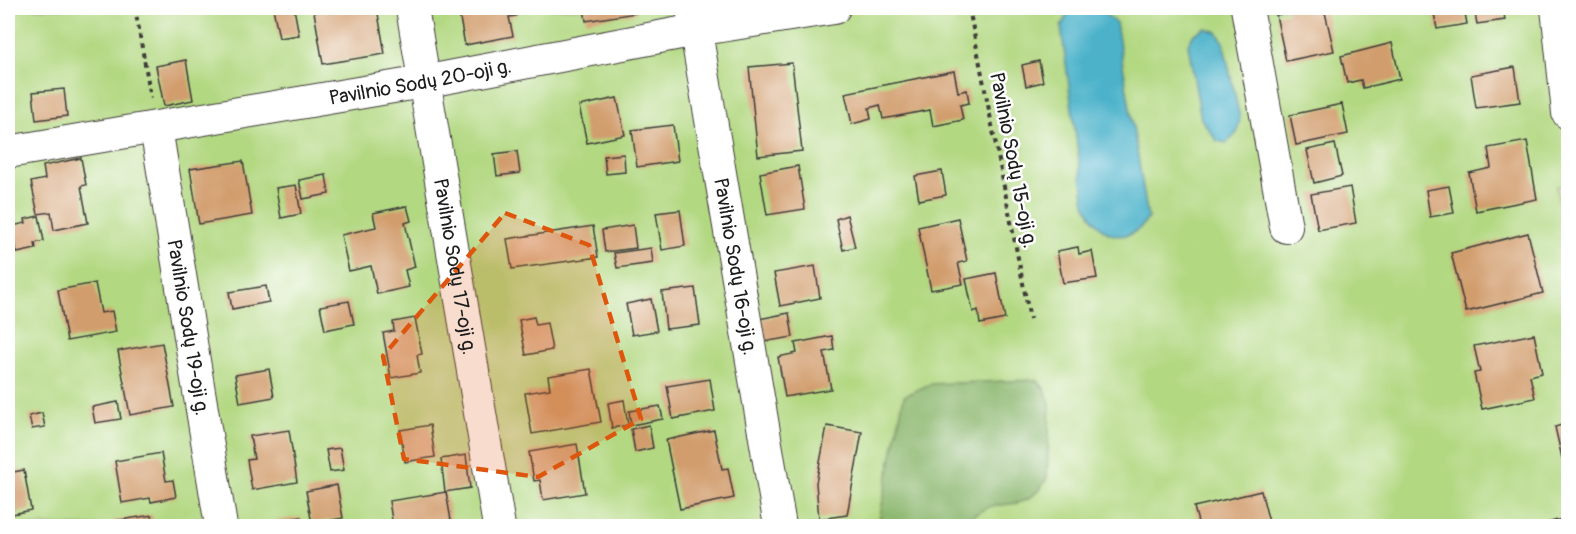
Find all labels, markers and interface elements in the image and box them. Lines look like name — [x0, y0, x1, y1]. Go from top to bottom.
street label: Pavilnio Sodų 20-oji g. — [327, 53, 513, 111]
street label: Pavilnio Sodų 15-oji g. — [984, 70, 1043, 250]
street label: Pavilnio Sodų 17-oji g. — [428, 176, 482, 357]
street label: Pavilnio Sodų 16-oji g. — [708, 176, 763, 357]
street label: Pavilnio Sodų 19-oji g. — [161, 237, 215, 417]

